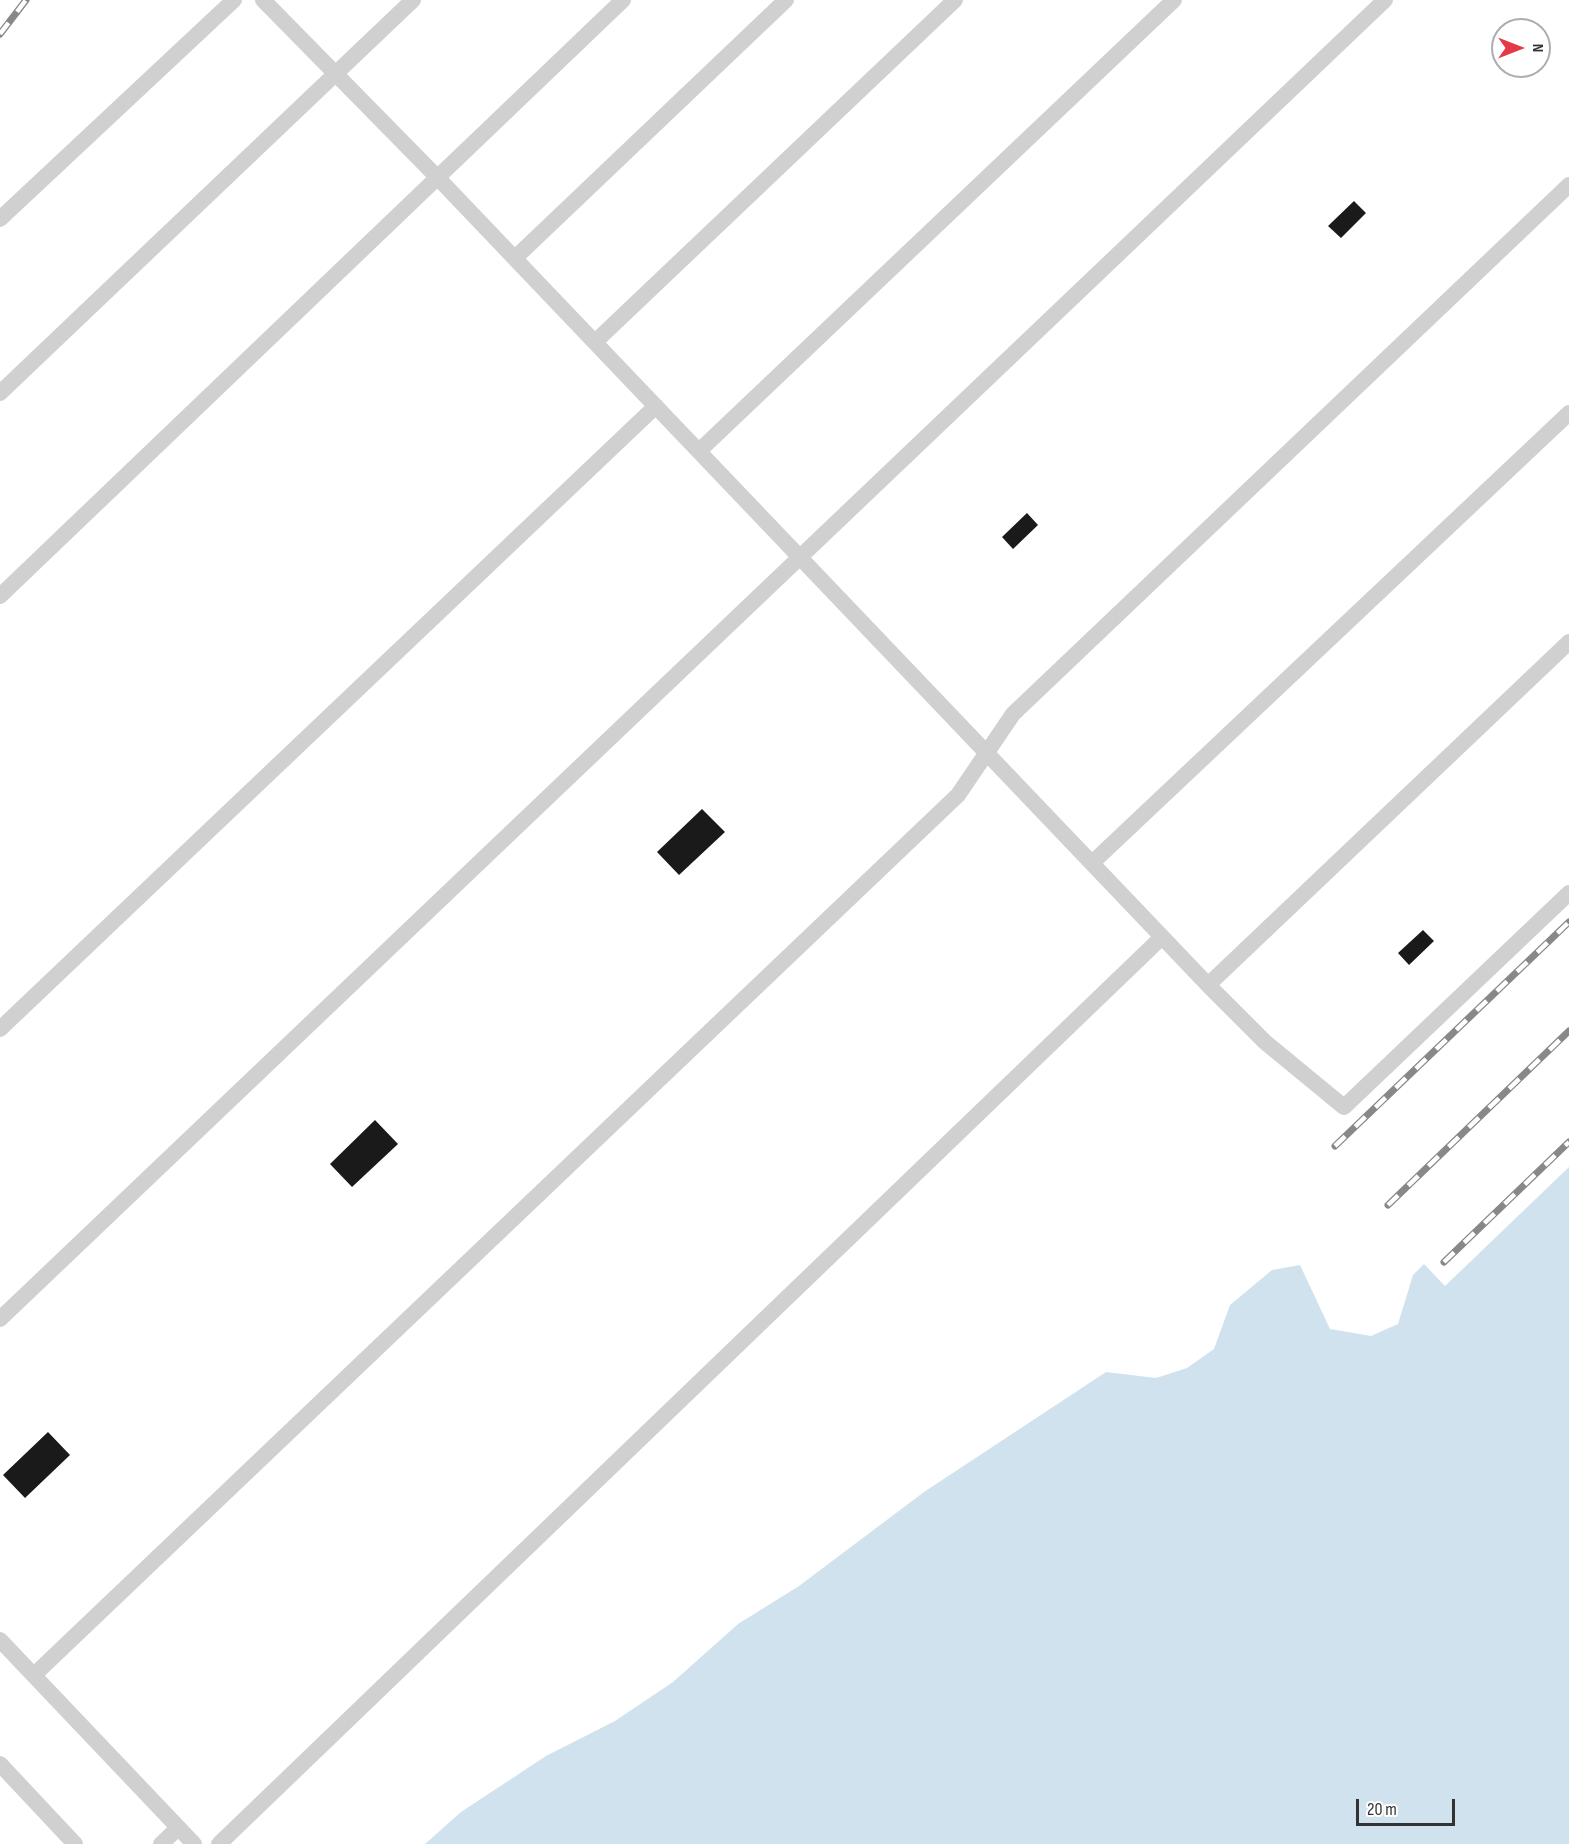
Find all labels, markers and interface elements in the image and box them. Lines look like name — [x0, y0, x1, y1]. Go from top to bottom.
north arrow — [1491, 18, 1551, 78]
text: N — [1528, 44, 1547, 52]
scale bar — [1359, 1787, 1458, 1825]
text: 20 m — [1367, 1799, 1397, 1820]

